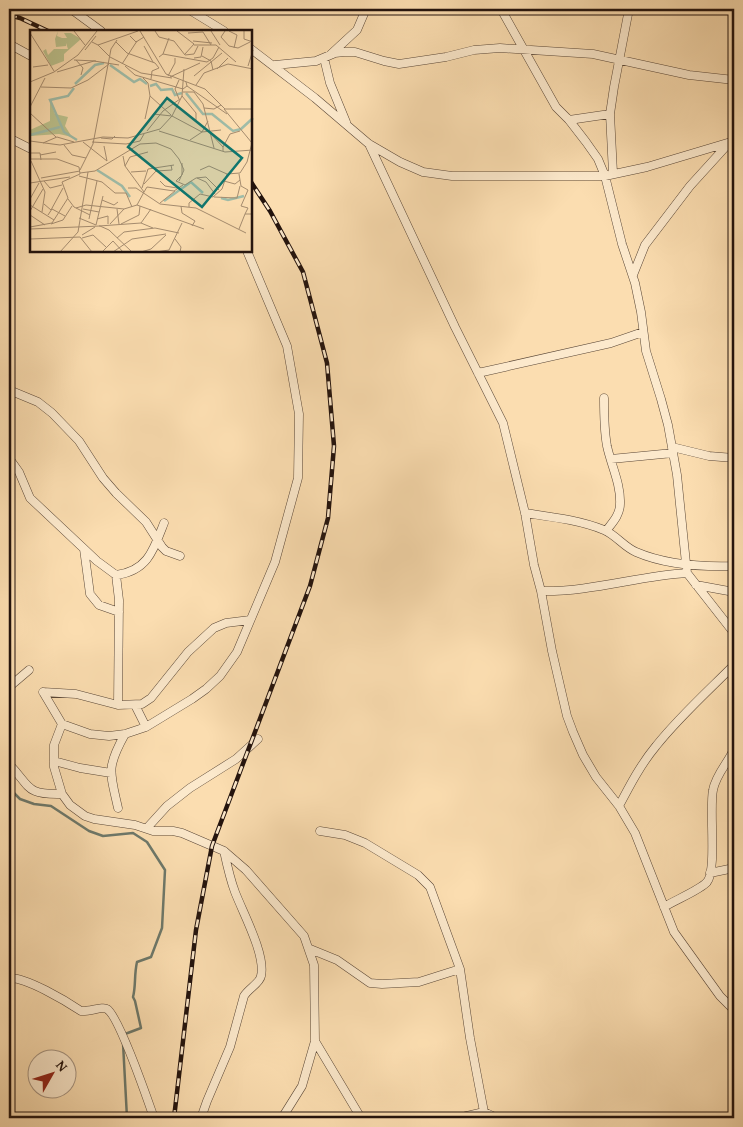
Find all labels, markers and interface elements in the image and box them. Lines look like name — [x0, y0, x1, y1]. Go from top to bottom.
inset map — [30, 30, 252, 252]
north arrow — [28, 1050, 78, 1100]
text: N — [51, 1056, 73, 1076]

